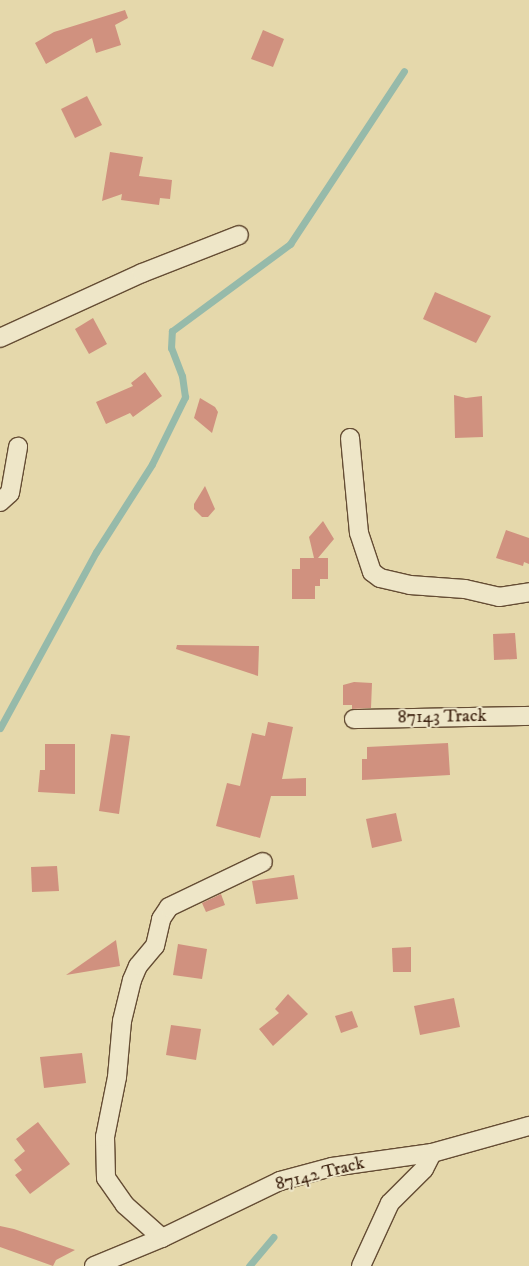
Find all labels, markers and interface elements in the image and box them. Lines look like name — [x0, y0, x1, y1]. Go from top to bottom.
street label: 87143 Track — [397, 705, 487, 729]
street label: 87142 Track — [273, 1153, 367, 1195]

